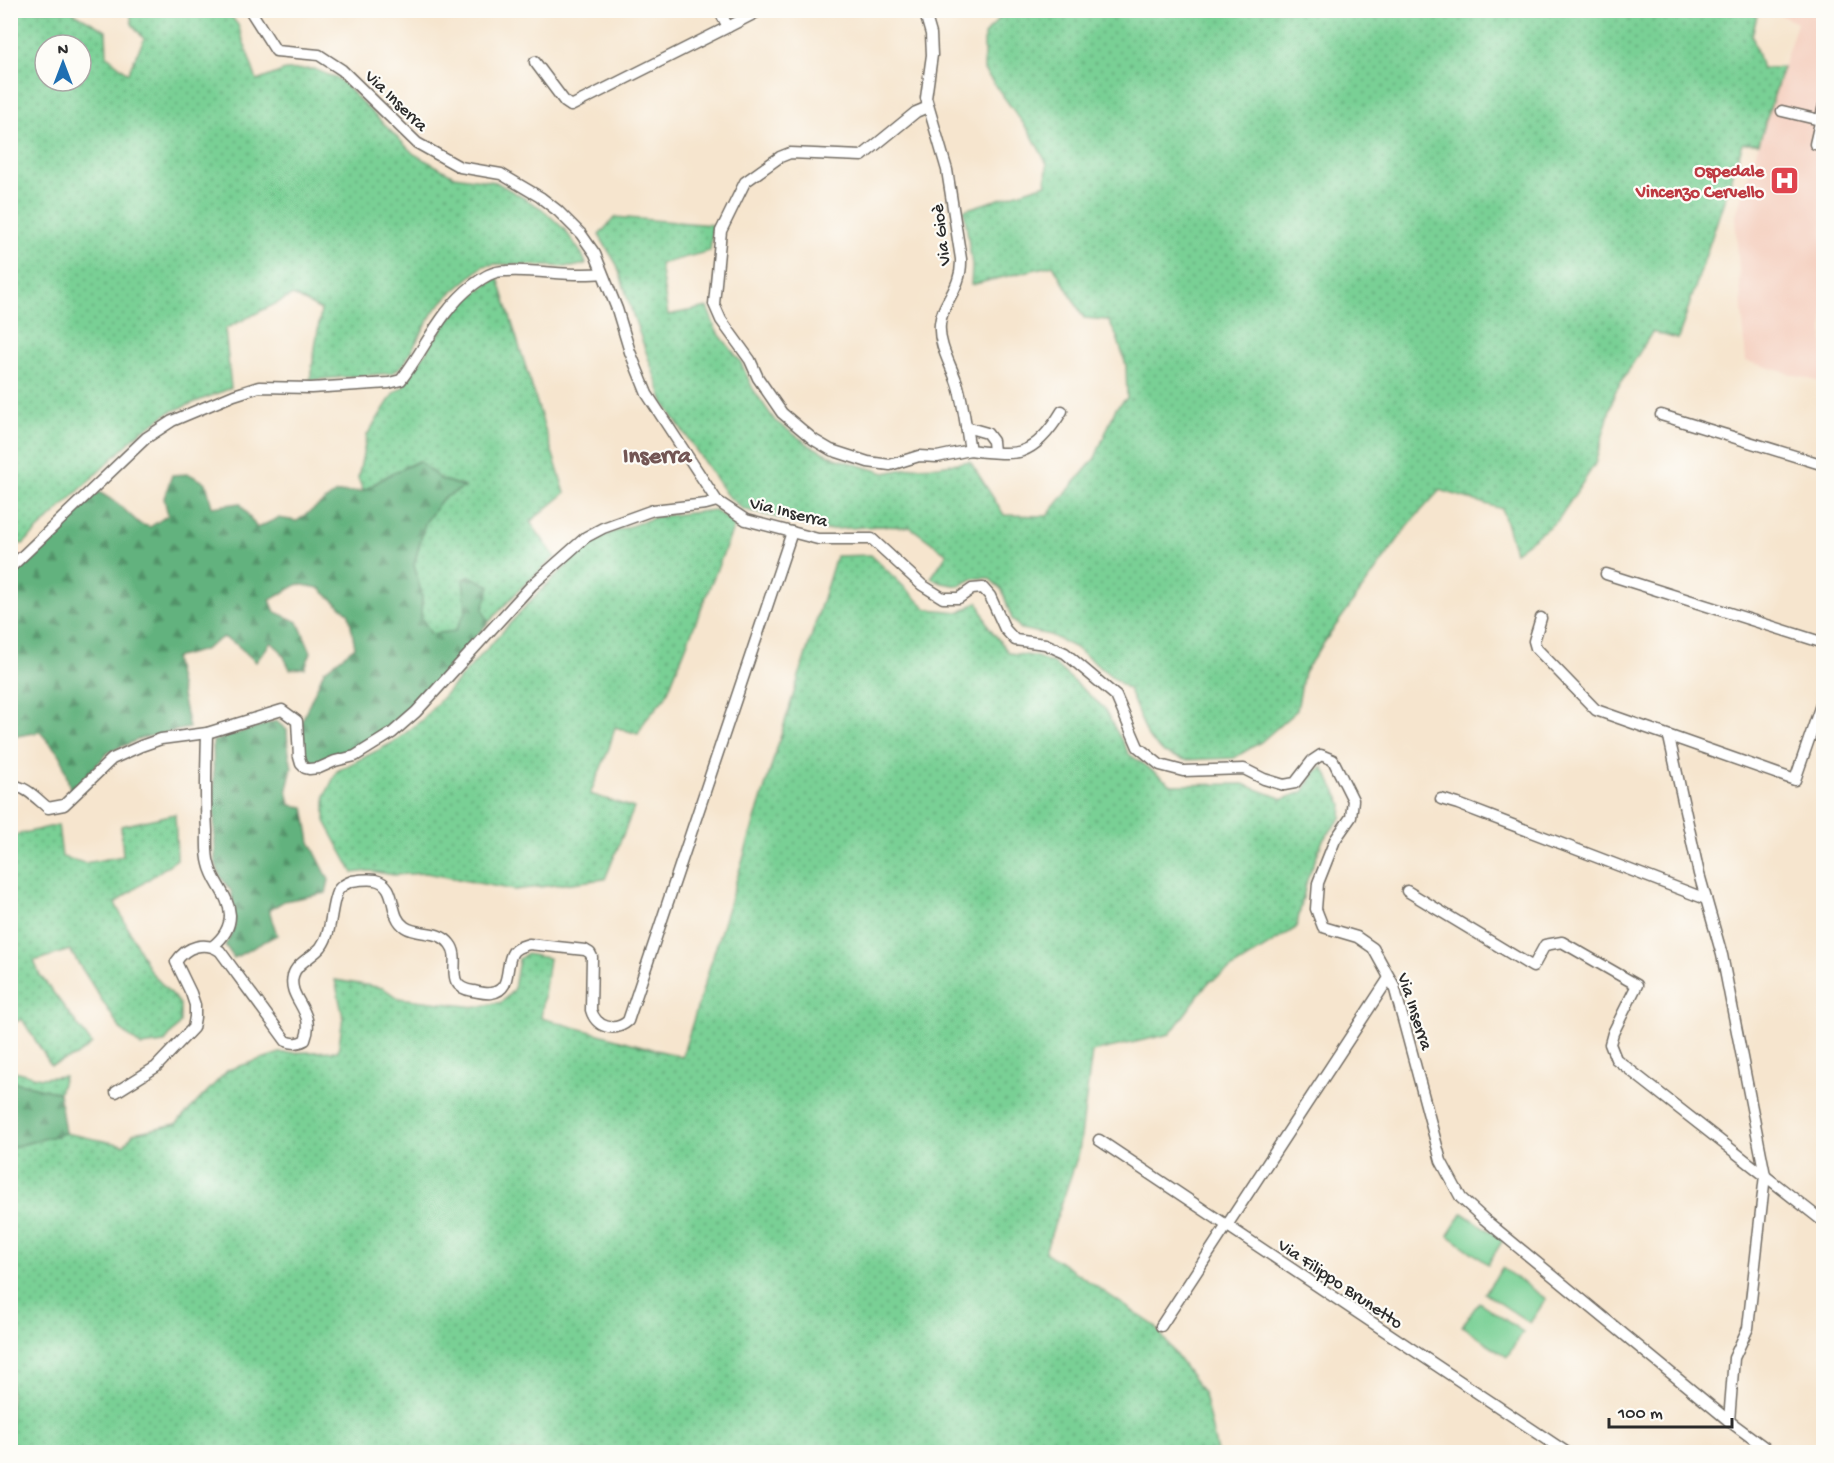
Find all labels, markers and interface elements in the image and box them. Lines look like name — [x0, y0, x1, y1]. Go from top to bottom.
north arrow — [33, 33, 93, 93]
text: N — [58, 42, 69, 61]
street label: Via Inserra — [359, 66, 432, 138]
place label: Ospedale Vincenzo Cervello — [1635, 162, 1765, 204]
hospital icon: Ospedale Vincenzo Cervello — [1769, 164, 1801, 196]
street label: Via Gioè — [928, 202, 957, 268]
district label: Inserra — [623, 443, 693, 472]
street label: Via Inserra — [746, 493, 831, 533]
street label: Via Inserra — [1391, 970, 1436, 1054]
street label: Via Filippo Brunetto — [1272, 1235, 1406, 1335]
scale bar — [1609, 1391, 1732, 1429]
text: 100 m — [1617, 1404, 1663, 1425]

